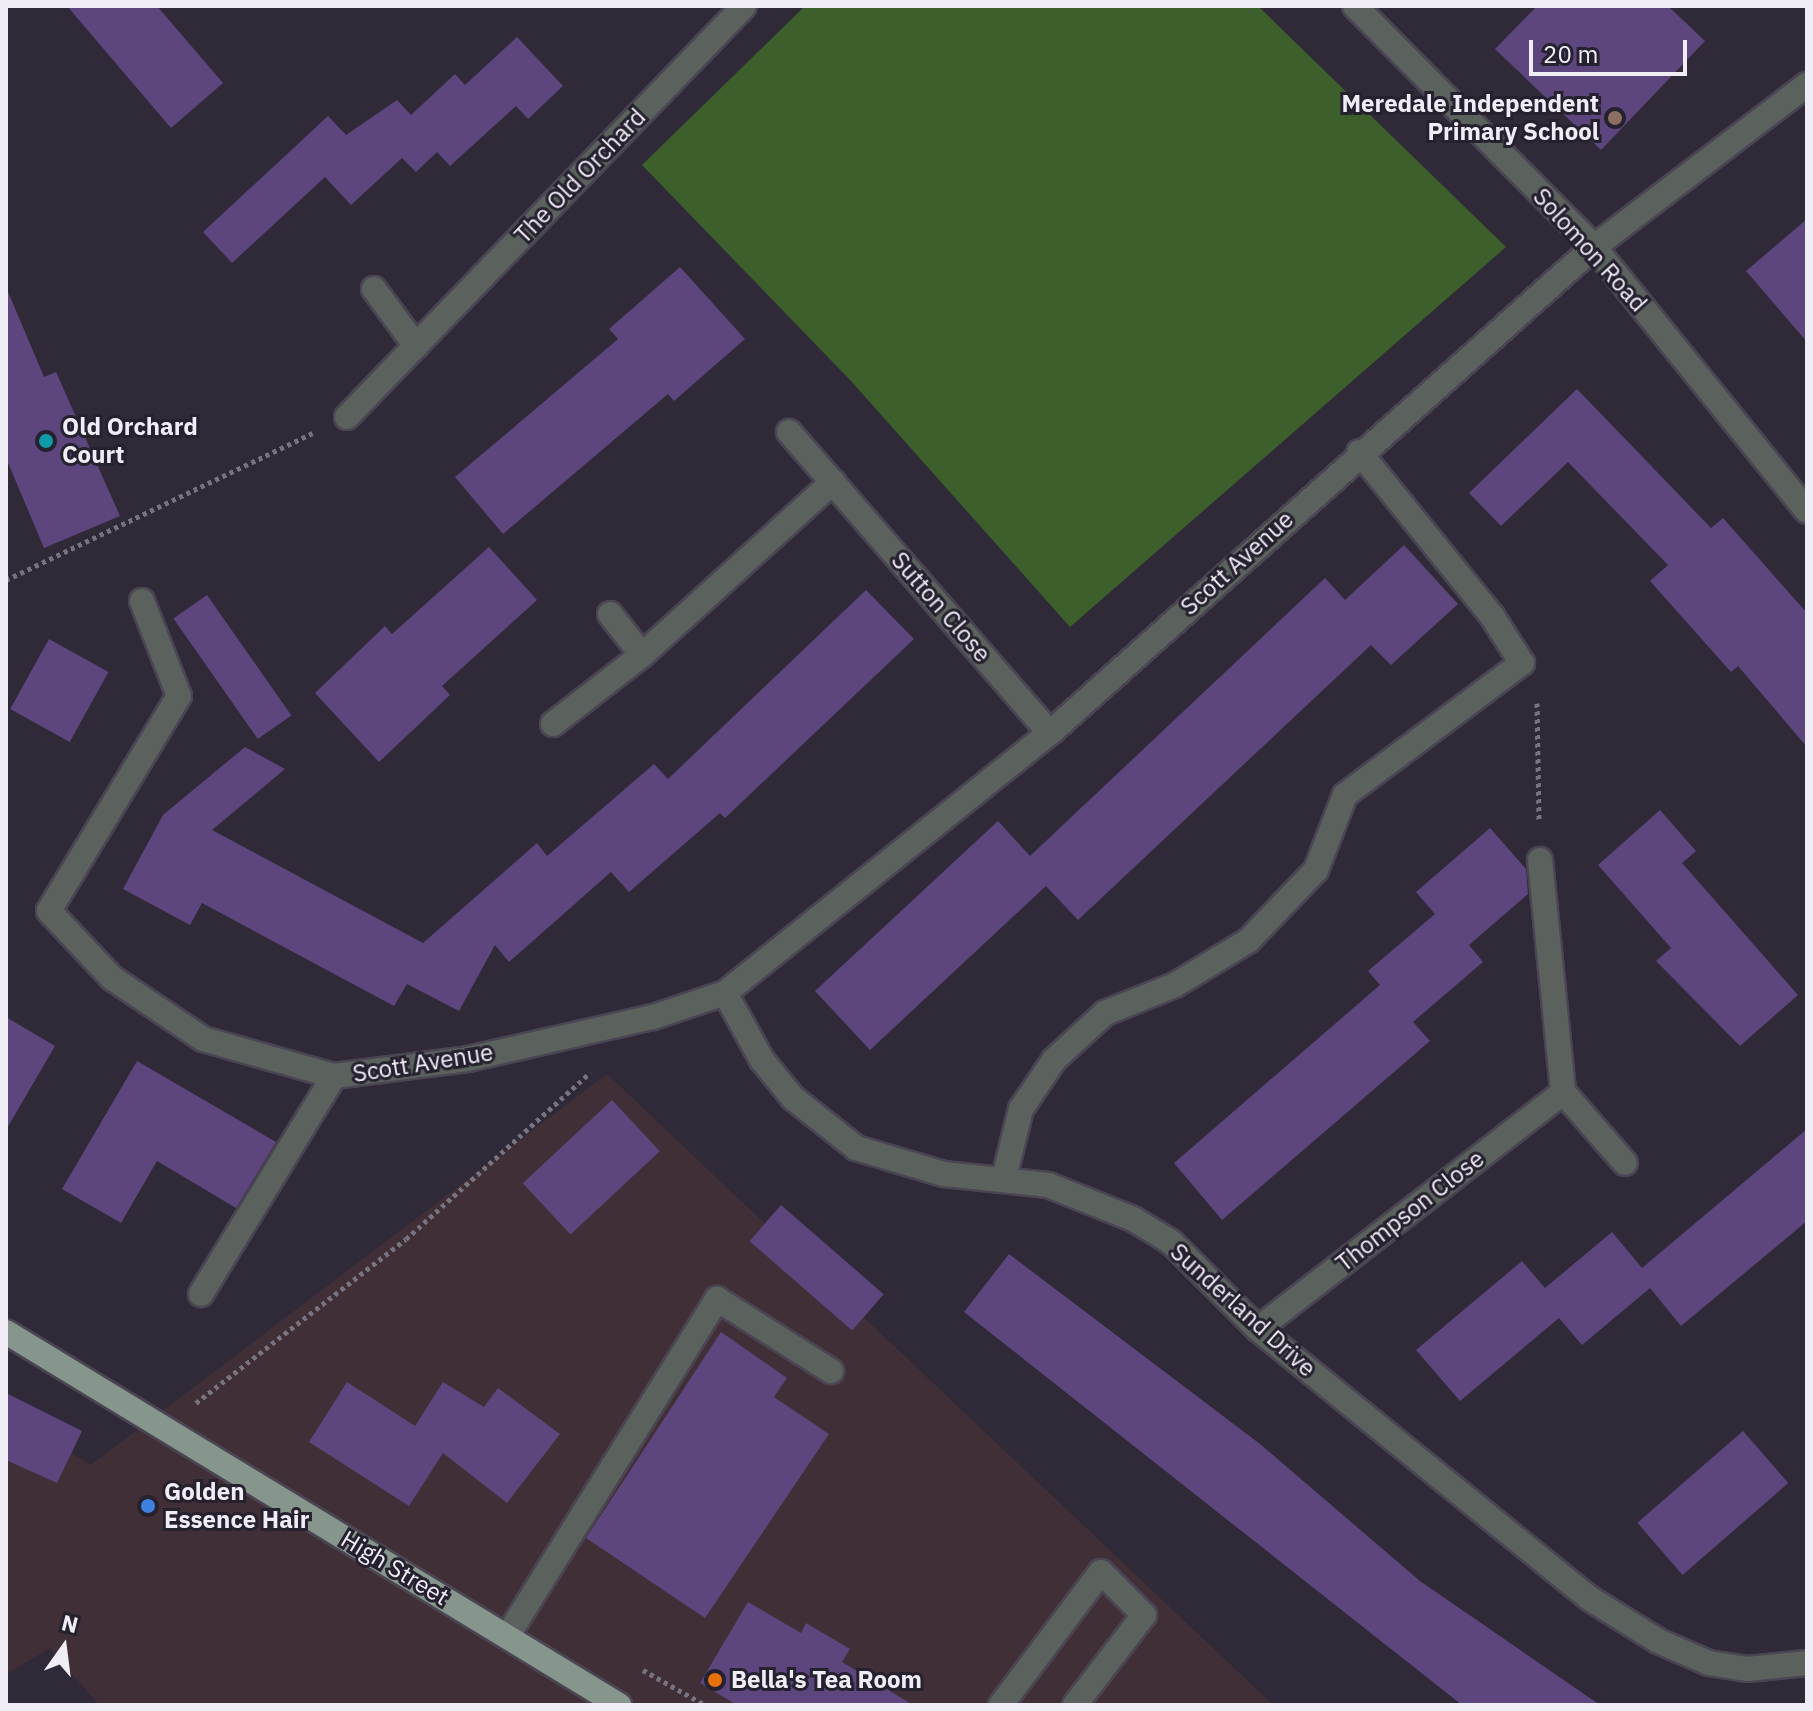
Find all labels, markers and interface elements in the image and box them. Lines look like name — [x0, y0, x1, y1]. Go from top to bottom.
scale bar — [1533, 24, 1691, 74]
text: 20 m — [1543, 38, 1598, 70]
place label: Meredale Independent Primary School — [1341, 90, 1599, 146]
street label: The Old Orchard — [508, 103, 652, 249]
marker: Meredale Independent Primary School — [1606, 109, 1624, 127]
street label: Solomon Road — [1527, 182, 1653, 318]
place label: Old Orchard Court — [62, 413, 198, 469]
marker: Old Orchard Court — [37, 432, 55, 450]
street label: Scott Avenue — [1175, 505, 1299, 621]
street label: Sutton Close — [885, 546, 997, 668]
street label: Scott Avenue — [351, 1038, 495, 1088]
street label: Thompson Close — [1330, 1144, 1490, 1278]
street label: Sunderland Drive — [1164, 1237, 1322, 1383]
place label: Golden Essence Hair — [164, 1478, 309, 1534]
marker: Golden Essence Hair — [139, 1497, 157, 1515]
street label: High Street — [336, 1525, 454, 1611]
north arrow — [24, 1607, 104, 1687]
text: N — [59, 1607, 81, 1639]
place label: Bella's Tea Room — [731, 1666, 922, 1694]
marker: Bella's Tea Room — [706, 1671, 724, 1689]

